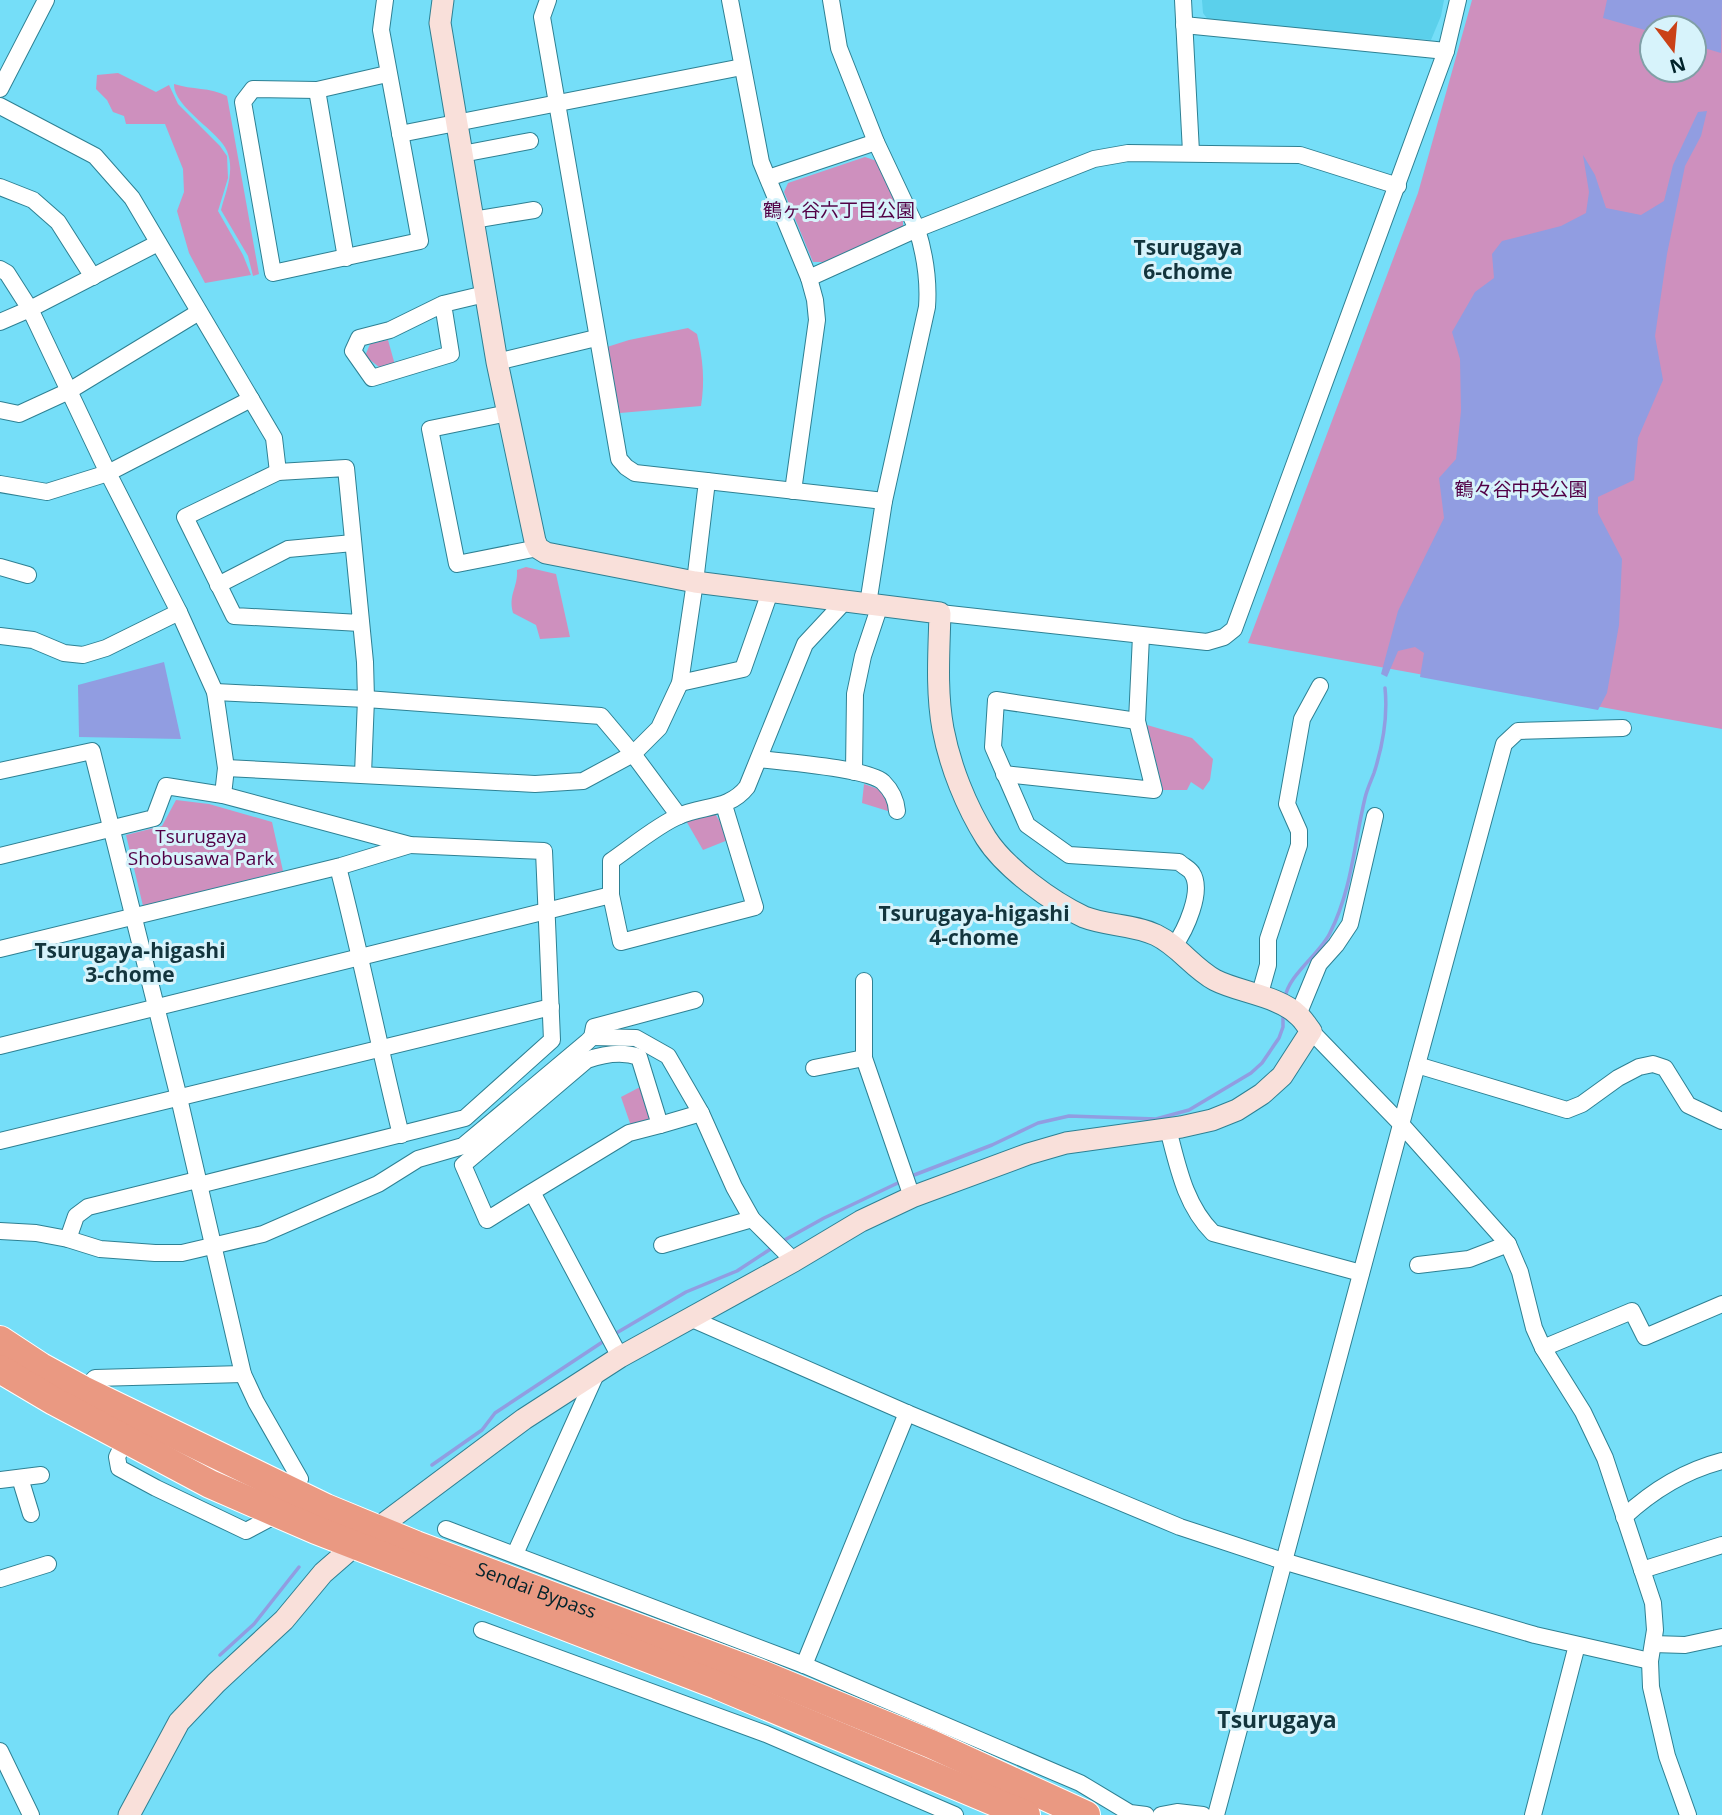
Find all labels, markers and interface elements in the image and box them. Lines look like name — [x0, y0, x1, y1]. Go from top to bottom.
north arrow — [1638, 14, 1708, 84]
text: N — [1667, 51, 1689, 80]
park label: 鶴ヶ谷六丁目公園 — [763, 197, 915, 223]
district label: Tsurugaya 6-chome — [1134, 233, 1242, 285]
park label: 鶴々谷中央公園 — [1454, 476, 1588, 502]
park label: Tsurugaya Shobusawa Park — [128, 823, 274, 871]
district label: Tsurugaya-higashi 4-chome — [878, 899, 1070, 951]
district label: Tsurugaya-higashi 3-chome — [34, 936, 226, 988]
street label: Sendai Bypass — [472, 1556, 600, 1624]
district label: Tsurugaya — [1217, 1703, 1337, 1735]

